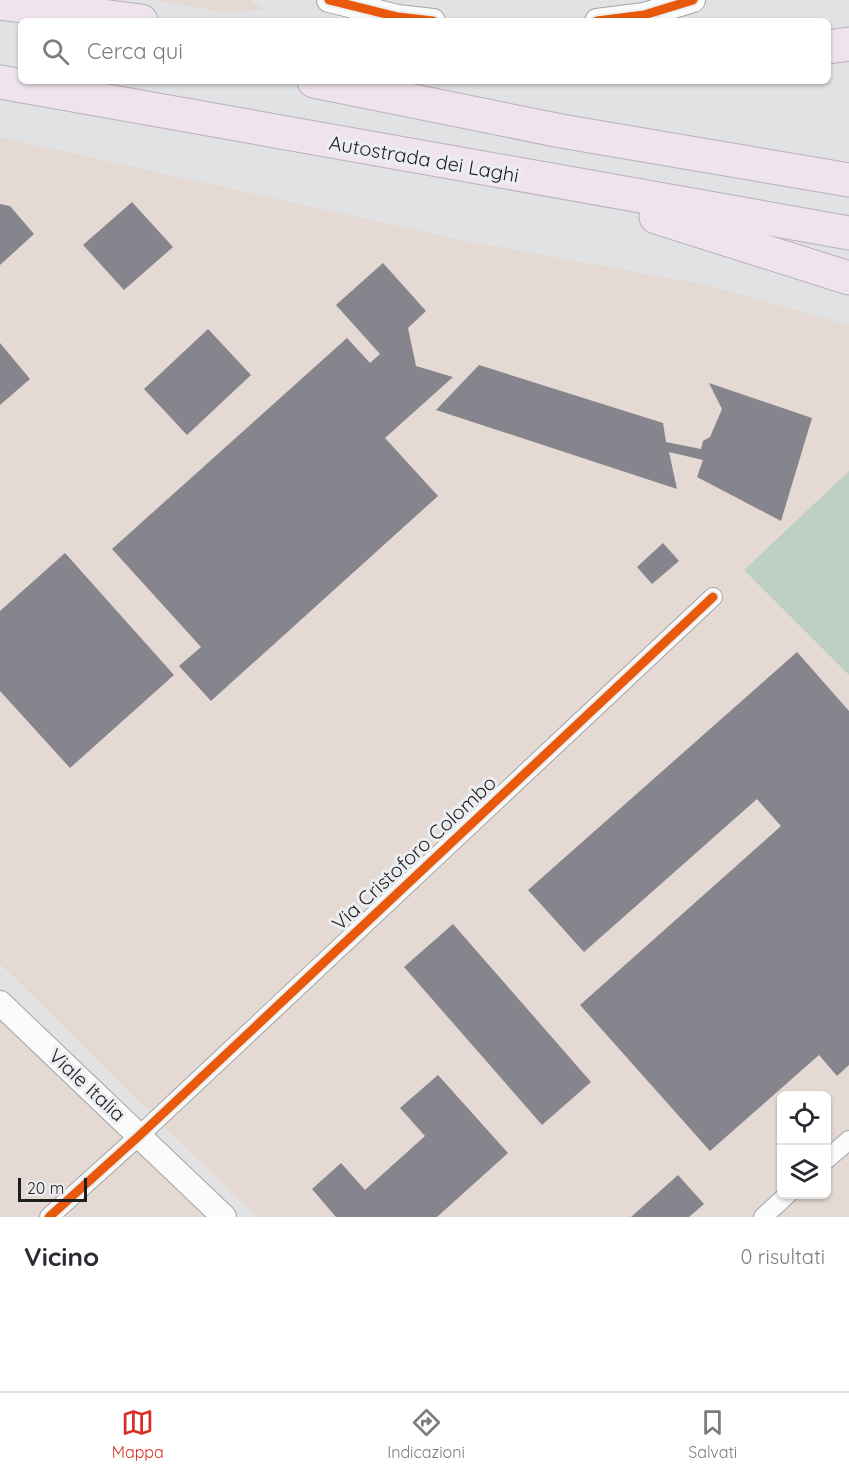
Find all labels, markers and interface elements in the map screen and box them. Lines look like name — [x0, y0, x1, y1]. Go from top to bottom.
search box — [18, 18, 831, 84]
icon: search — [39, 35, 72, 68]
text: Cerca qui — [87, 37, 183, 65]
street label: Autostrada dei Laghi — [327, 129, 521, 188]
street label: Via Cristoforo Colombo — [326, 770, 501, 935]
street label: Viale Italia — [44, 1043, 131, 1126]
map controls — [777, 1091, 831, 1199]
button: locate — [777, 1091, 831, 1145]
button: layers — [777, 1145, 831, 1199]
scale bar — [18, 1175, 87, 1202]
text: 20 m — [27, 1178, 64, 1198]
text: Vicino — [24, 1240, 99, 1273]
text: 0 risultati — [740, 1244, 825, 1269]
tab: Mappa — [112, 1406, 164, 1462]
tab: Indicazioni — [387, 1406, 465, 1462]
tab: Salvati — [688, 1406, 737, 1462]

